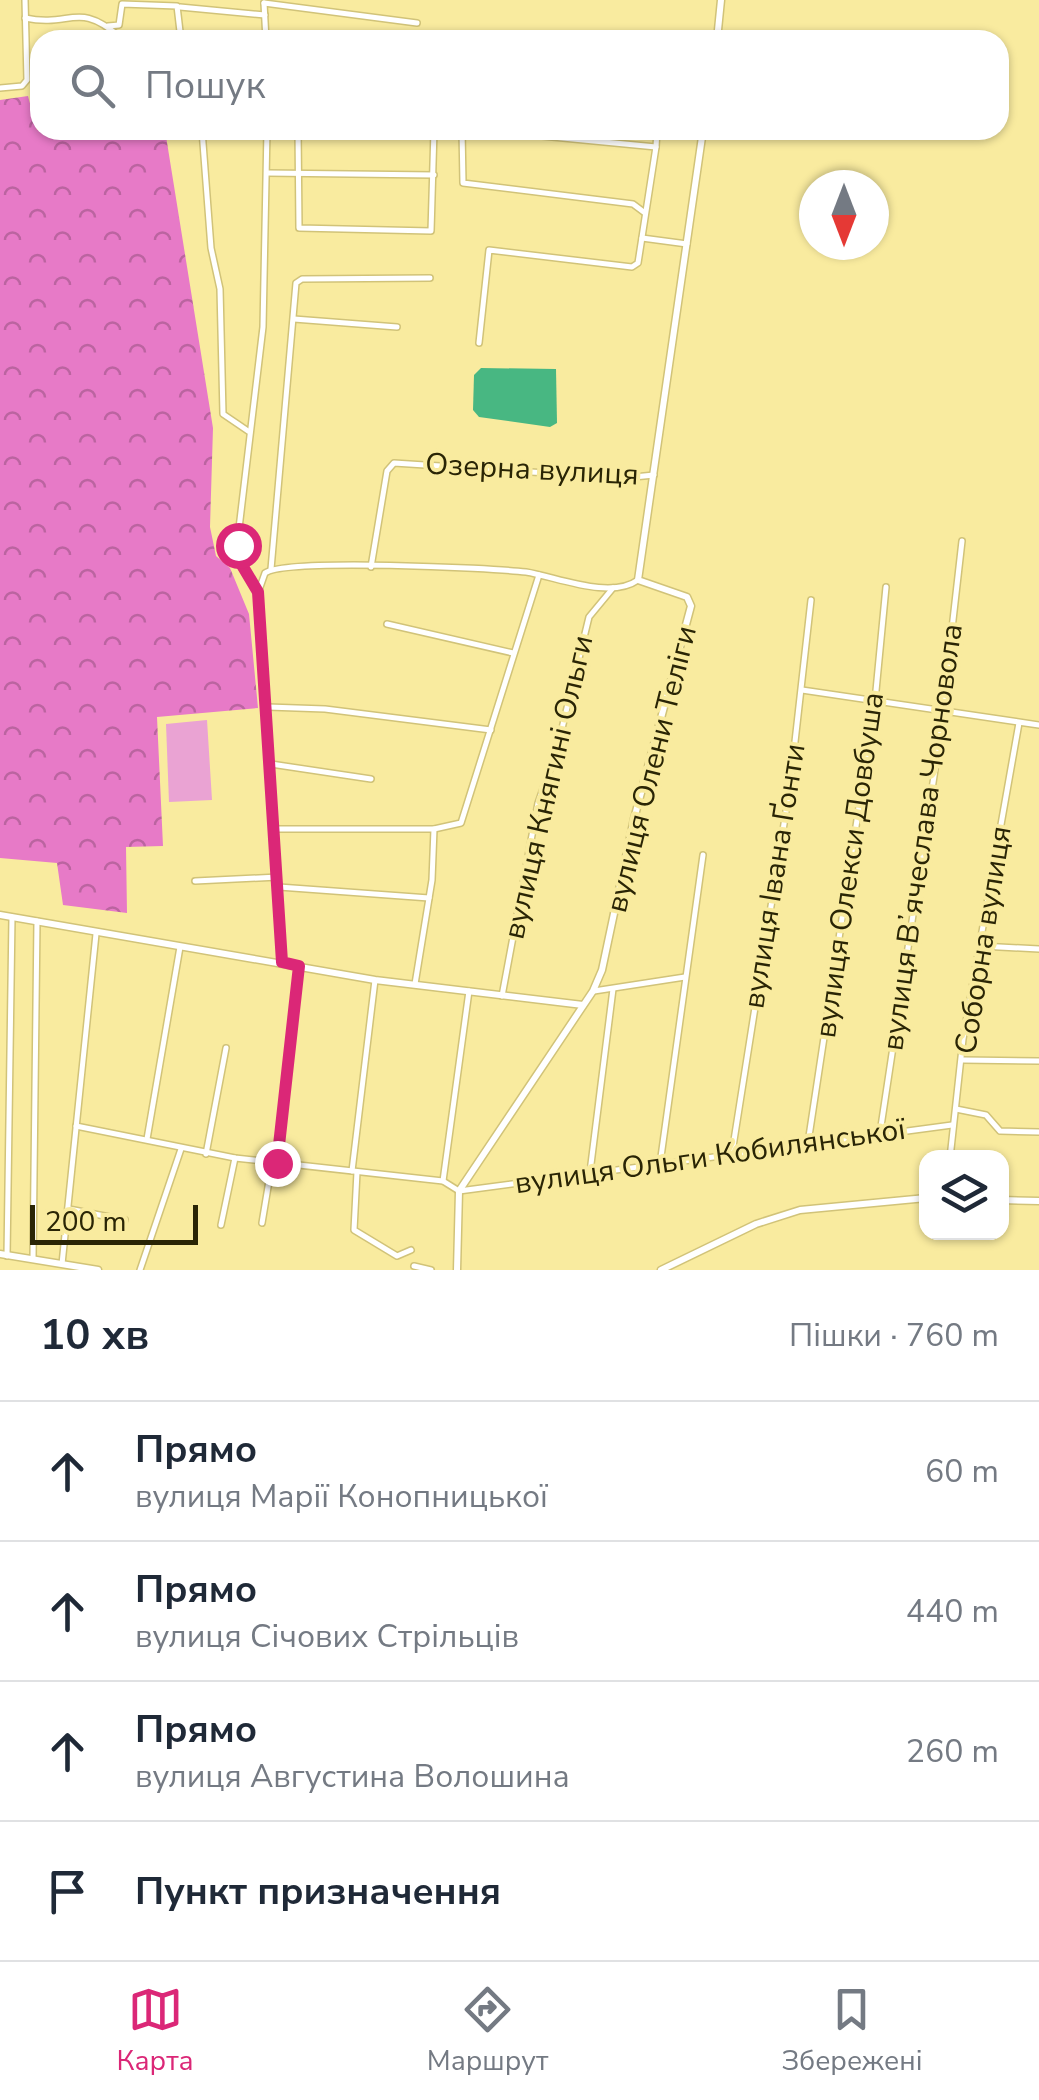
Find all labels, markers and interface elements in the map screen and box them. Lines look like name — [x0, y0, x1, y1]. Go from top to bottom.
search box — [30, 30, 1009, 140]
icon: search — [65, 58, 120, 113]
text: Пошук — [145, 60, 266, 111]
north arrow — [799, 170, 889, 260]
street label: Озерна вулиця — [424, 443, 640, 496]
route start — [216, 523, 262, 569]
street label: вулиця Вʼячеслава Чорновола — [872, 621, 973, 1053]
street label: вулиця Олени Теліги — [596, 622, 707, 917]
street label: вулиця Княгині Ольги — [494, 631, 603, 943]
street label: вулиця Олекси Довбуша — [805, 690, 894, 1041]
street label: вулиця Івана Ґонти — [733, 741, 816, 1011]
street label: Соборна вулиця — [945, 823, 1022, 1057]
street label: вулиця Ольги Кобилянської — [512, 1109, 909, 1204]
route end — [255, 1141, 301, 1187]
map controls — [919, 1150, 1009, 1240]
button: layers — [919, 1150, 1009, 1240]
scale bar — [30, 1200, 198, 1244]
text: 200 m — [45, 1203, 127, 1241]
text: 10 хв — [40, 1307, 149, 1364]
text: Пішки · 760 m — [789, 1314, 999, 1357]
text: Прямо — [135, 1424, 257, 1475]
icon: ahead — [40, 1444, 95, 1499]
text: 60 m — [925, 1450, 999, 1493]
text: вулиця Марії Конопницької — [135, 1475, 548, 1518]
text: Прямо — [135, 1564, 257, 1615]
icon: ahead — [40, 1584, 95, 1639]
text: 440 m — [906, 1590, 999, 1633]
text: вулиця Січових Стрільців — [135, 1615, 519, 1658]
text: Прямо — [135, 1704, 257, 1755]
icon: ahead — [40, 1724, 95, 1779]
text: 260 m — [906, 1730, 999, 1773]
text: вулиця Августина Волошина — [135, 1755, 570, 1798]
icon: arrive — [40, 1864, 95, 1919]
text: Пункт призначення — [135, 1866, 501, 1917]
tab: Карта — [117, 1982, 194, 2080]
tab: Маршрут — [427, 1982, 548, 2080]
tab: Збережені — [781, 1982, 922, 2080]

